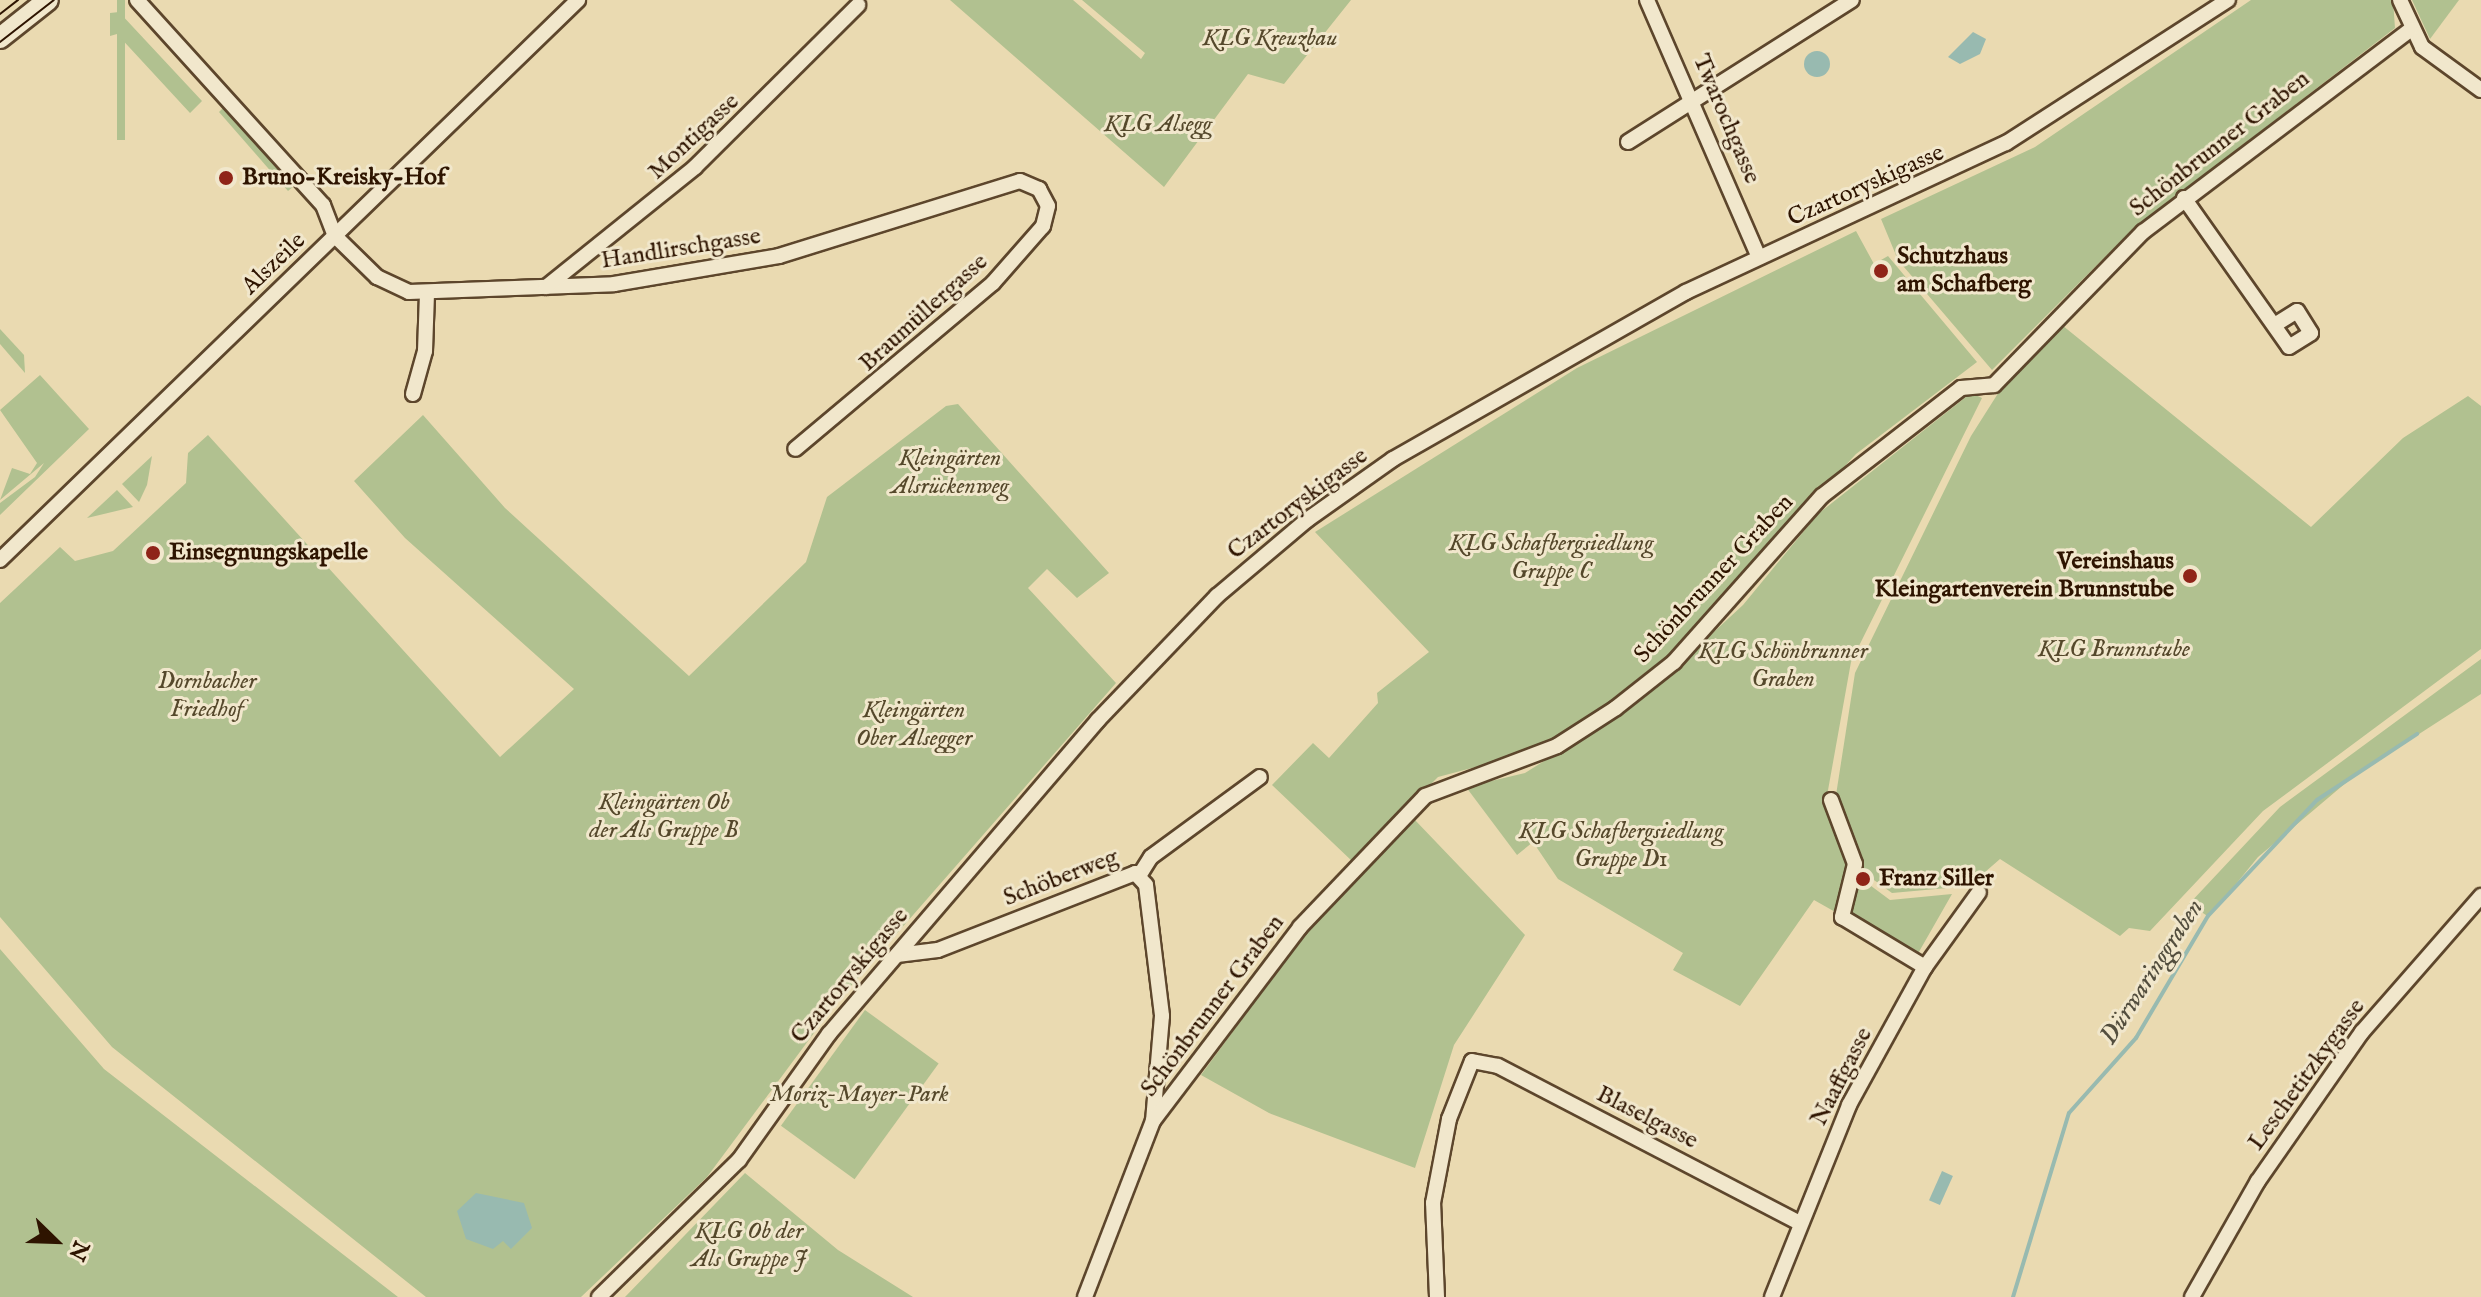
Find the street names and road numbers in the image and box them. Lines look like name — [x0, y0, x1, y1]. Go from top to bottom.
street label: Twarochgasse — [1686, 50, 1766, 188]
street label: Schönbrunner Graben — [2124, 65, 2316, 223]
street label: Montigasse — [643, 88, 745, 186]
street label: Czartoryskigasse — [1783, 139, 1949, 233]
street label: Handlirschgasse — [599, 222, 763, 276]
street label: Alszeile — [236, 227, 312, 301]
street label: Braumüllergasse — [854, 248, 994, 378]
street label: Czartoryskigasse — [1222, 442, 1374, 566]
street label: Schönbrunner Graben — [1628, 489, 1800, 669]
street label: Schöberweg — [1000, 843, 1122, 913]
street label: Czartoryskigasse — [785, 902, 915, 1050]
street label: Schönbrunner Graben — [1135, 909, 1291, 1103]
street label: Leschetitzkygasse — [2242, 994, 2372, 1156]
street label: Naaffgasse — [1805, 1023, 1879, 1131]
street label: Blaselgasse — [1591, 1080, 1703, 1156]

